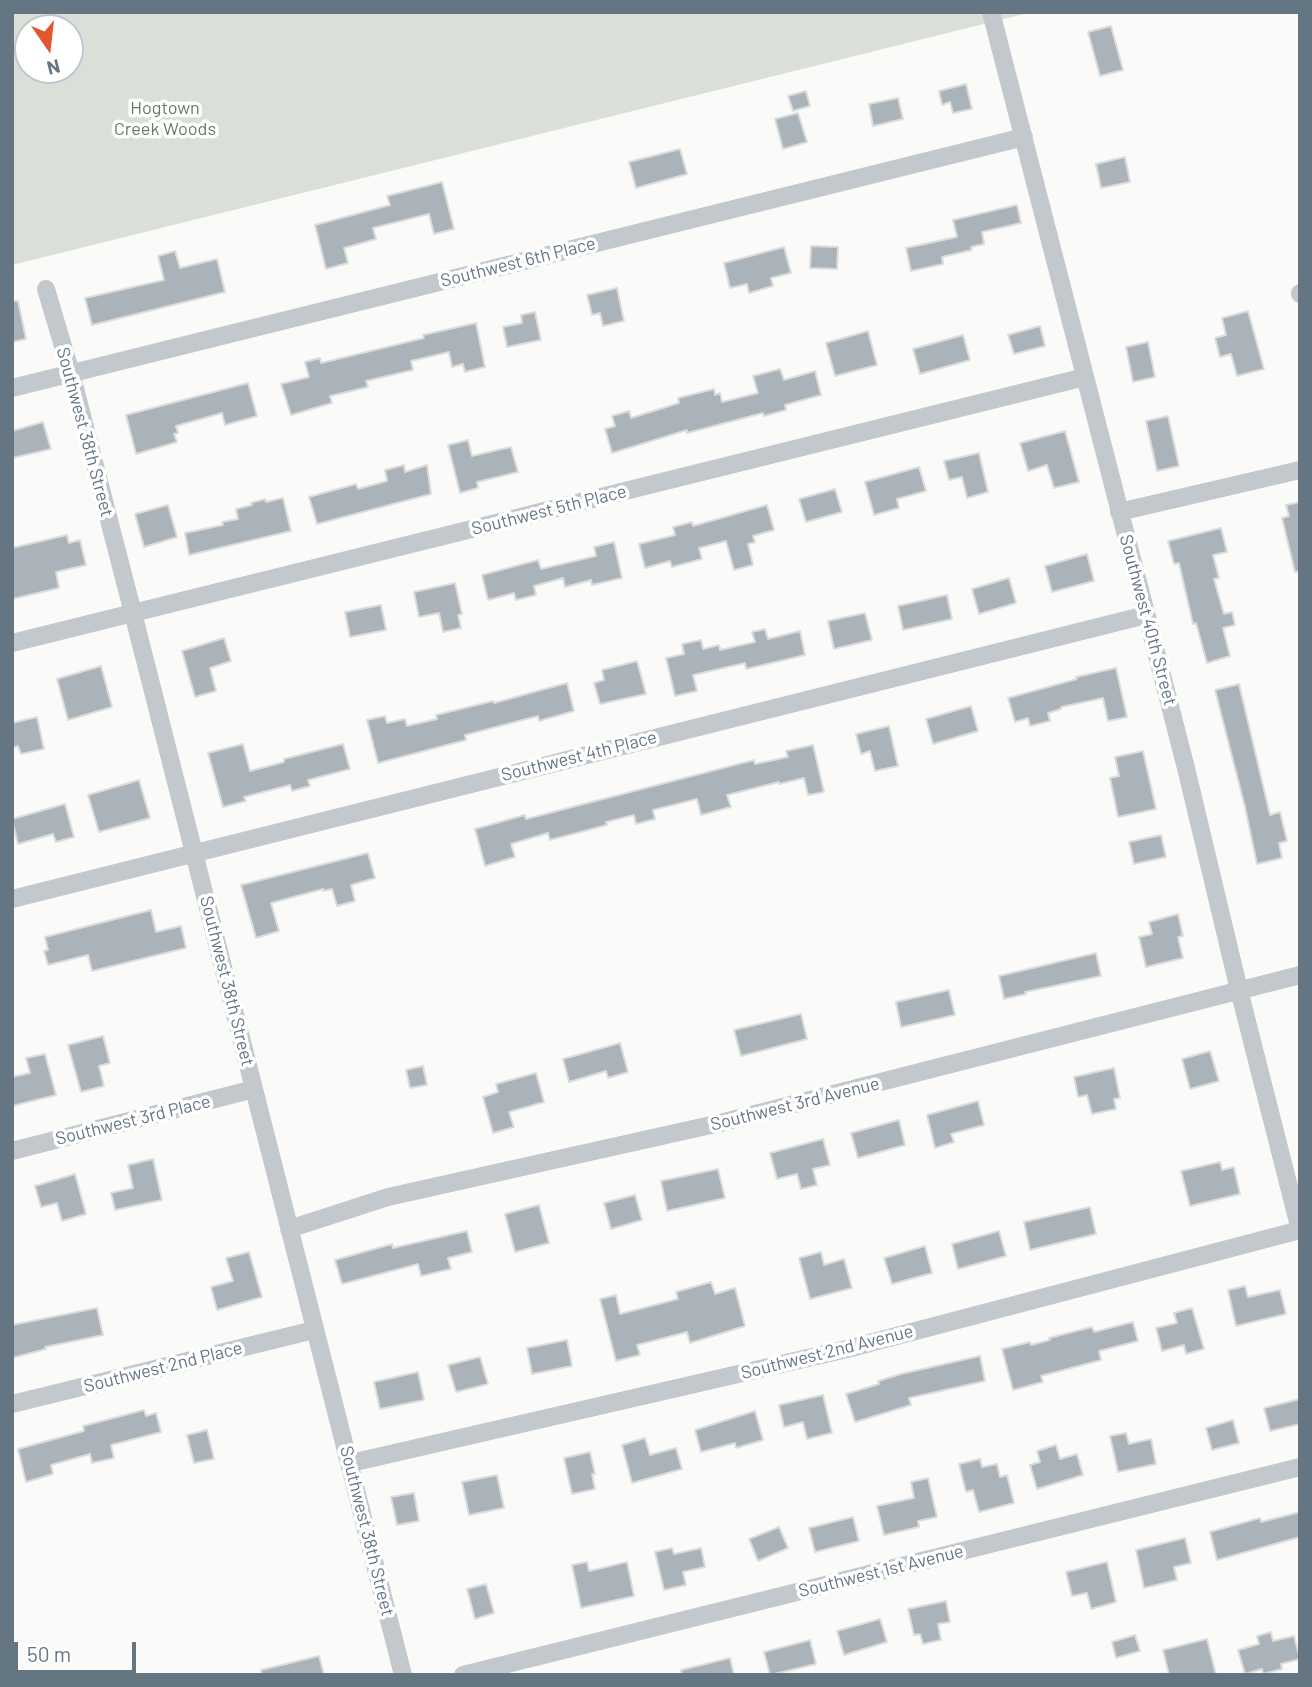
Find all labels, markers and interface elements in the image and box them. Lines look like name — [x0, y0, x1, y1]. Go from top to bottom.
north arrow — [14, 14, 84, 84]
text: N — [45, 55, 63, 81]
park label: Hogtown Creek Woods — [114, 97, 216, 140]
street label: Southwest 6th Place — [438, 232, 598, 292]
street label: Southwest 38th Street — [52, 345, 118, 519]
street label: Southwest 5th Place — [469, 480, 629, 540]
street label: Southwest 40th Street — [1115, 532, 1181, 708]
street label: Southwest 4th Place — [499, 726, 659, 786]
street label: Southwest 38th Street — [195, 894, 259, 1068]
street label: Southwest 3rd Avenue — [708, 1073, 882, 1135]
street label: Southwest 3rd Place — [53, 1090, 213, 1150]
street label: Southwest 2nd Avenue — [739, 1320, 915, 1384]
street label: Southwest 2nd Place — [82, 1337, 244, 1397]
street label: Southwest 38th Street — [335, 1444, 399, 1618]
street label: Southwest 1st Avenue — [796, 1540, 966, 1602]
scale bar — [18, 1628, 140, 1672]
text: 50 m — [27, 1641, 71, 1666]

